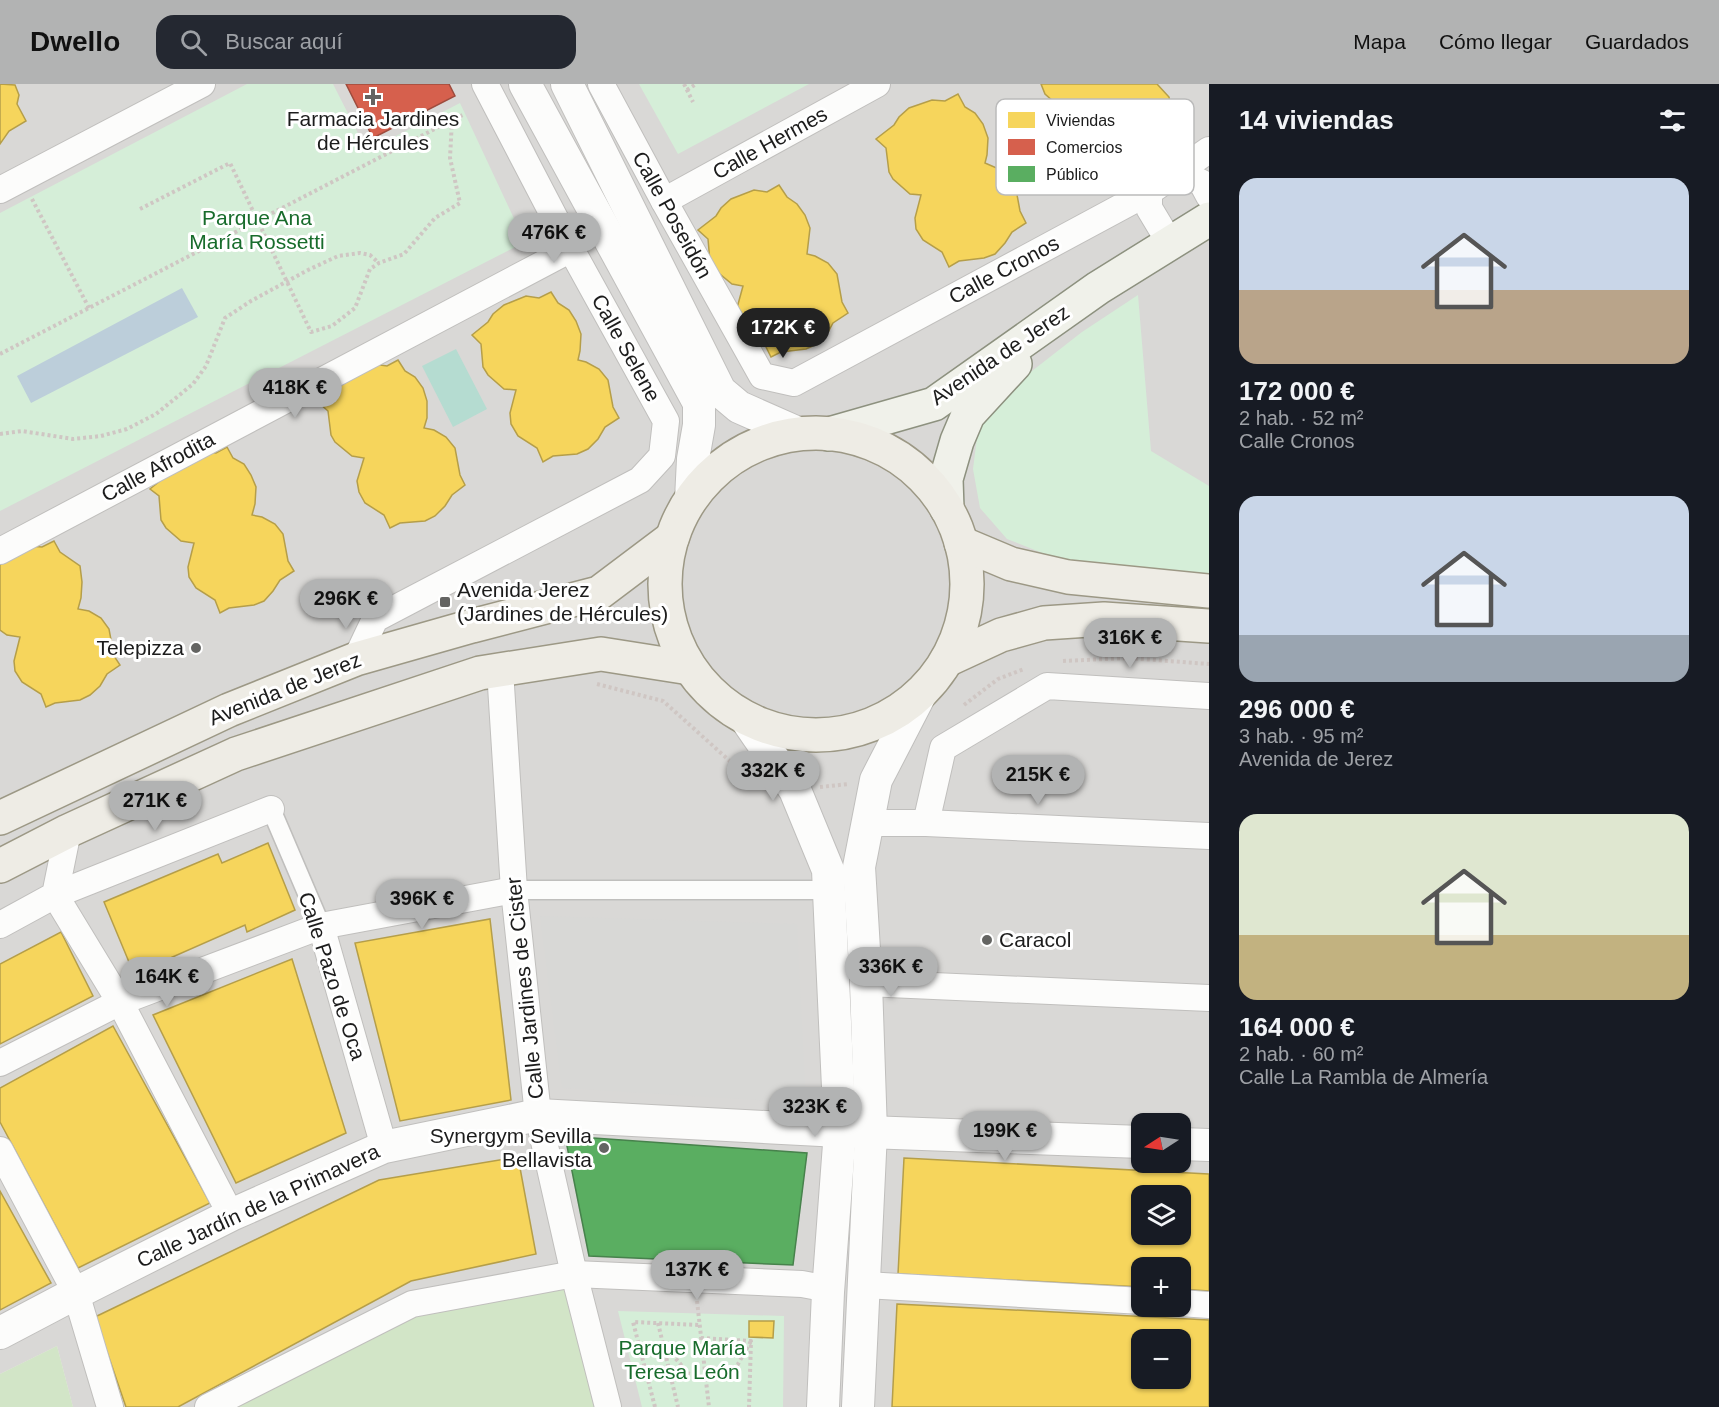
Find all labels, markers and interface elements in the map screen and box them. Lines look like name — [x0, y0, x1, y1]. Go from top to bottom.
search box — [156, 15, 576, 69]
text: Dwello — [30, 26, 120, 57]
icon: search — [177, 26, 210, 59]
text: Buscar aquí — [225, 29, 343, 54]
text: Mapa — [1353, 30, 1406, 53]
text: Cómo llegar — [1439, 30, 1552, 53]
text: Guardados — [1585, 30, 1689, 53]
marker: Farmacia Jardines de Hércules — [366, 90, 380, 104]
legend — [996, 99, 1194, 195]
street label: Calle Hermes — [709, 102, 831, 183]
icon: filters — [1656, 104, 1689, 137]
text: 14 viviendas — [1239, 105, 1394, 135]
place label: Farmacia Jardines de Hércules — [287, 107, 459, 154]
text: Viviendas — [1046, 112, 1115, 129]
text: Comercios — [1046, 139, 1122, 156]
street label: Calle Poseidón — [628, 147, 717, 282]
text: Público — [1046, 166, 1099, 183]
park label: Parque Ana María Rossetti — [189, 206, 325, 253]
pin: 476K € — [505, 213, 603, 264]
icon: home — [1410, 217, 1518, 325]
text: 476K € — [522, 221, 586, 243]
street label: Calle Cronos — [945, 231, 1063, 308]
street label: Calle Selene — [588, 290, 665, 405]
street label: Avenida de Jerez — [926, 300, 1073, 409]
pin: 172K € — [734, 308, 832, 359]
text: 172K € — [751, 316, 815, 338]
pin: 418K € — [246, 368, 344, 419]
text: 418K € — [263, 376, 327, 398]
text: 172 000 € — [1239, 376, 1355, 406]
text: 2 hab. · 52 m² — [1239, 407, 1364, 429]
street label: Calle Afrodita — [97, 427, 219, 506]
text: Calle Cronos — [1239, 430, 1355, 452]
icon: home — [1410, 535, 1518, 643]
place label: Avenida Jerez (Jardines de Hércules) — [457, 578, 668, 625]
pin: 296K € — [297, 579, 395, 630]
text: 296K € — [314, 587, 378, 609]
marker: Avenida Jerez (Jardines de Hércules) — [438, 595, 452, 609]
pin: 316K € — [1081, 618, 1179, 669]
text: 316K € — [1098, 626, 1162, 648]
place label: Telepizza — [96, 636, 184, 659]
marker: Telepizza — [189, 641, 203, 655]
street label: Avenida de Jerez — [205, 648, 364, 730]
text: 296 000 € — [1239, 694, 1355, 724]
text: 3 hab. · 95 m² — [1239, 725, 1364, 747]
text: Avenida de Jerez — [1239, 748, 1393, 770]
pin: 332K € — [724, 751, 822, 802]
pin: 215K € — [989, 755, 1087, 806]
text: 332K € — [741, 759, 805, 781]
text: 215K € — [1006, 763, 1070, 785]
pin: 271K € — [106, 781, 204, 832]
text: 271K € — [123, 789, 187, 811]
icon: home — [1410, 853, 1518, 961]
street label: Calle Jardines de Cister — [501, 876, 548, 1100]
pin: 396K € — [373, 879, 471, 930]
text: 396K € — [390, 887, 454, 909]
street label: Calle Pazo de Oca — [294, 889, 371, 1063]
place label: Caracol — [999, 928, 1071, 951]
marker: Caracol — [980, 933, 994, 947]
pin: 336K € — [842, 947, 940, 998]
text: 336K € — [859, 955, 923, 977]
pin: 164K € — [118, 957, 216, 1008]
text: 164K € — [135, 965, 199, 987]
text: 164 000 € — [1239, 1012, 1355, 1042]
text: 2 hab. · 60 m² — [1239, 1043, 1364, 1065]
text: Calle La Rambla de Almería — [1239, 1066, 1488, 1088]
pin: 323K € — [766, 1087, 864, 1138]
text: 323K € — [783, 1095, 847, 1117]
pin: 199K € — [956, 1111, 1054, 1162]
north arrow — [1131, 1113, 1191, 1173]
map controls — [1131, 1113, 1191, 1389]
text: 199K € — [973, 1119, 1037, 1141]
place label: Synergym Sevilla Bellavista — [430, 1124, 592, 1171]
street label: Calle Jardín de la Primavera — [133, 1139, 383, 1272]
marker: Synergym Sevilla Bellavista — [597, 1141, 611, 1155]
button: layers — [1131, 1185, 1191, 1245]
pin: 137K € — [648, 1250, 746, 1301]
button: + — [1131, 1257, 1191, 1317]
text: 137K € — [665, 1258, 729, 1280]
button: − — [1131, 1329, 1191, 1389]
park label: Parque María Teresa León — [618, 1336, 746, 1383]

